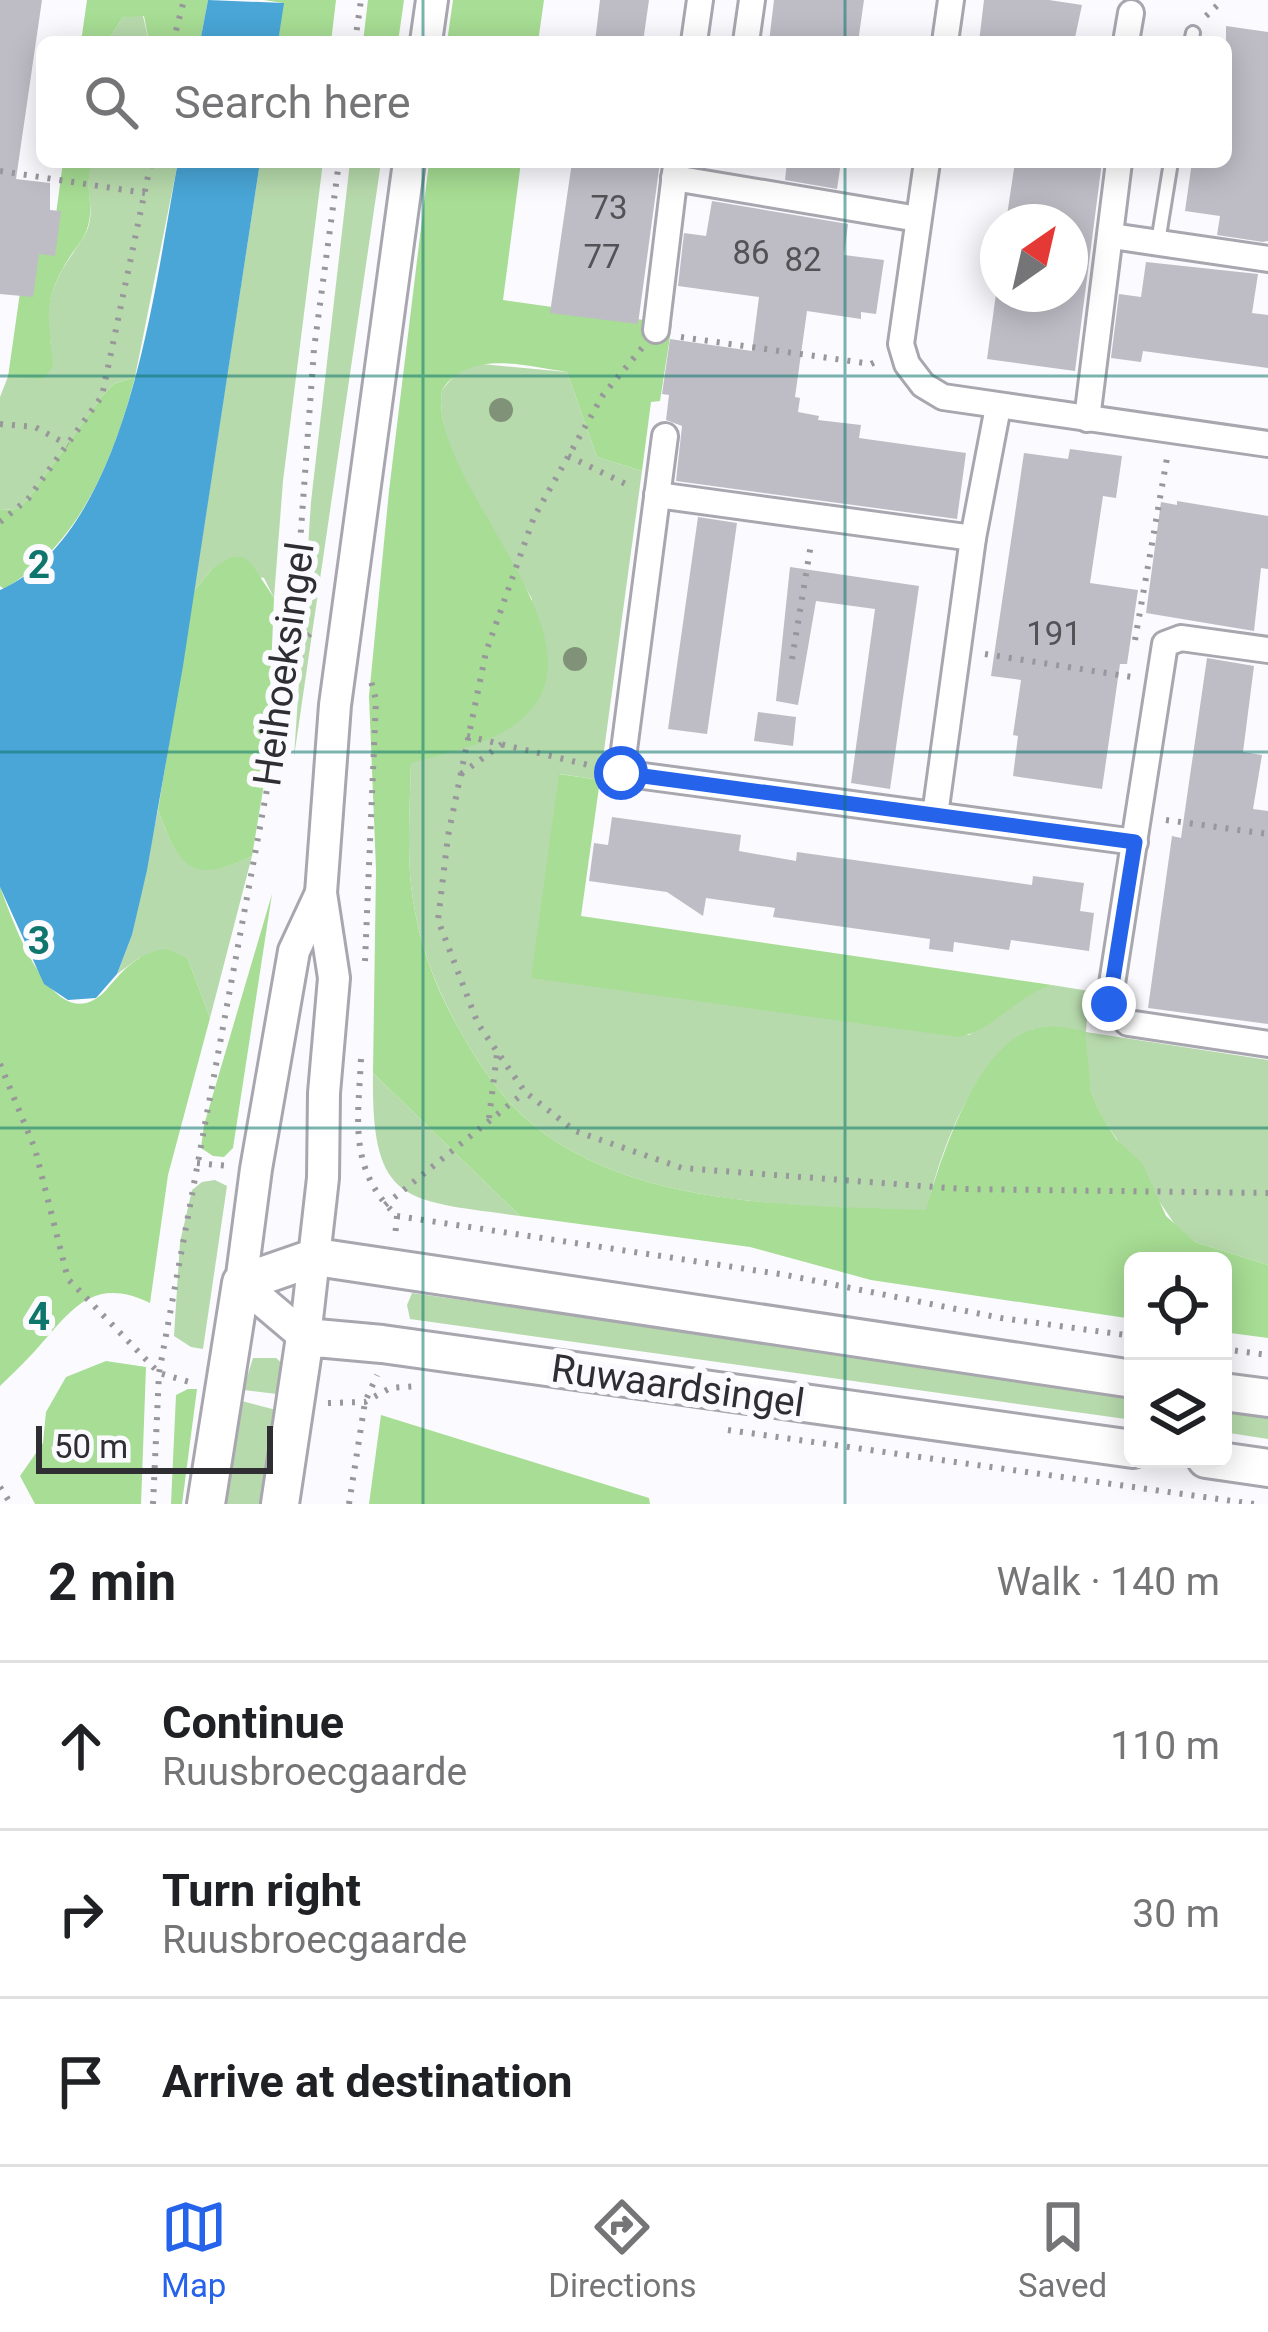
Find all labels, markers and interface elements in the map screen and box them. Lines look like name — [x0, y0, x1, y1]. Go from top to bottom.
search box — [36, 36, 1232, 168]
icon: search — [78, 69, 144, 135]
text: Search here — [174, 76, 411, 129]
house number: 73 — [590, 188, 628, 227]
north arrow — [980, 204, 1088, 312]
house number: 86 — [732, 233, 770, 272]
house number: 77 — [583, 237, 621, 276]
house number: 82 — [784, 240, 822, 279]
street label: Heihoeksingel — [244, 539, 324, 789]
text: 2 — [28, 542, 50, 588]
house number: 191 — [1026, 614, 1082, 653]
route start — [594, 746, 648, 800]
text: 3 — [28, 918, 50, 964]
route end — [1082, 977, 1136, 1031]
map controls — [1124, 1252, 1232, 1468]
button: locate — [1124, 1252, 1232, 1360]
text: 4 — [28, 1294, 50, 1340]
street label: Ruwaardsingel — [548, 1345, 807, 1427]
button: layers — [1124, 1360, 1232, 1468]
scale bar — [36, 1420, 273, 1473]
text: 50 m — [54, 1427, 128, 1466]
text: 2 min — [48, 1553, 176, 1612]
text: Walk · 140 m — [996, 1559, 1220, 1605]
text: Continue — [162, 1696, 344, 1749]
icon: ahead — [48, 1713, 114, 1779]
text: 110 m — [1110, 1723, 1220, 1769]
text: Ruusbroecgaarde — [162, 1749, 467, 1795]
text: Turn right — [162, 1864, 361, 1917]
icon: right — [48, 1881, 114, 1947]
text: 30 m — [1132, 1891, 1220, 1937]
text: Ruusbroecgaarde — [162, 1917, 467, 1963]
icon: arrive — [48, 2049, 114, 2115]
text: Arrive at destination — [162, 2055, 573, 2108]
tab: Map — [161, 2194, 227, 2305]
tab: Directions — [548, 2194, 697, 2305]
tab: Saved — [1018, 2194, 1107, 2305]

